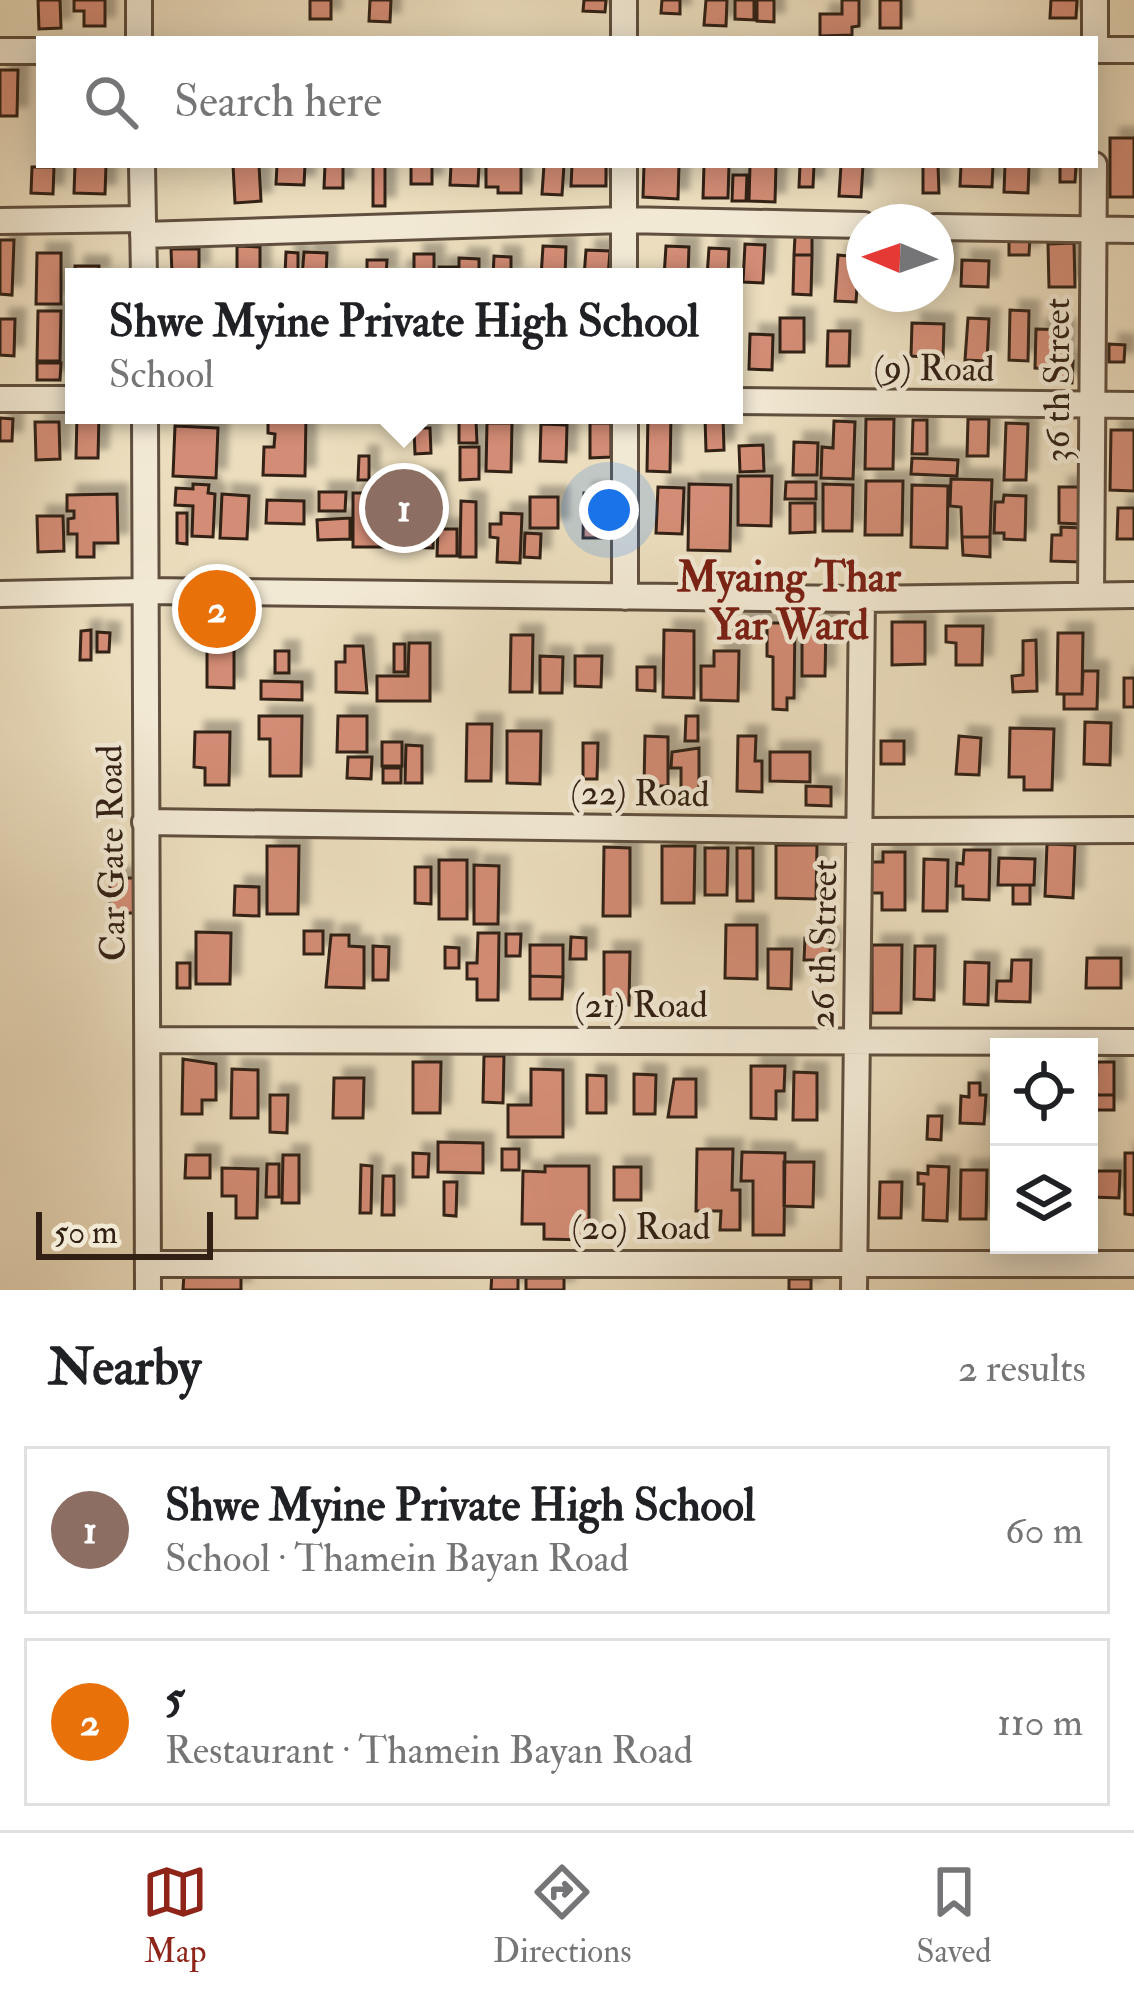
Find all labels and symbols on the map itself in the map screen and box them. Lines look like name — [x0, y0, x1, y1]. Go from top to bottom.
north arrow — [846, 204, 954, 312]
street label: 36 th Street — [1035, 298, 1080, 462]
street label: (9) Road — [873, 345, 995, 392]
pin: 1 — [365, 463, 443, 553]
your location — [579, 480, 639, 540]
district label: Myaing Thar Yar Ward — [676, 552, 902, 652]
pin: 2 — [178, 564, 256, 654]
street label: Car Gate Road — [87, 744, 136, 962]
street label: (22) Road — [570, 770, 710, 817]
street label: 26 th Street — [800, 859, 847, 1029]
street label: (21) Road — [574, 983, 708, 1028]
street label: (20) Road — [571, 1205, 711, 1250]
scale bar — [36, 1206, 213, 1259]

